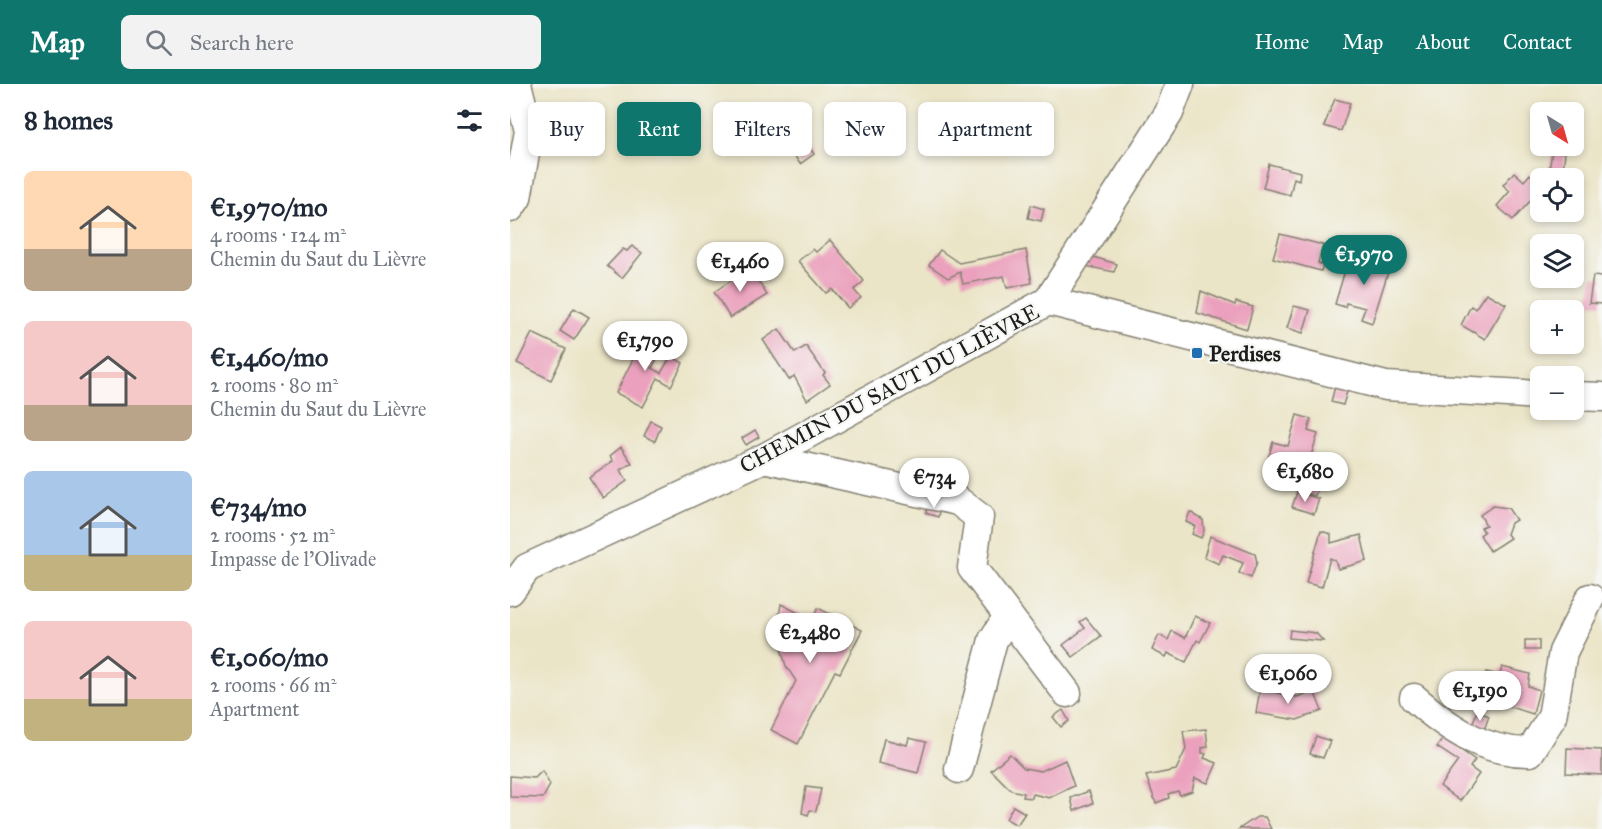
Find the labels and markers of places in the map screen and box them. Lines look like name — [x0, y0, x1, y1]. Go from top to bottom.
pin: €1,970 — [1315, 235, 1413, 286]
pin: €1,460 — [691, 242, 789, 293]
pin: €1,790 — [596, 321, 694, 372]
place label: Perdises — [1209, 340, 1281, 367]
marker: Perdises — [1190, 346, 1204, 360]
pin: €1,680 — [1256, 452, 1354, 503]
pin: €734 — [898, 458, 970, 509]
pin: €2,480 — [761, 613, 859, 664]
pin: €1,060 — [1239, 654, 1337, 705]
pin: €1,190 — [1431, 671, 1529, 722]

